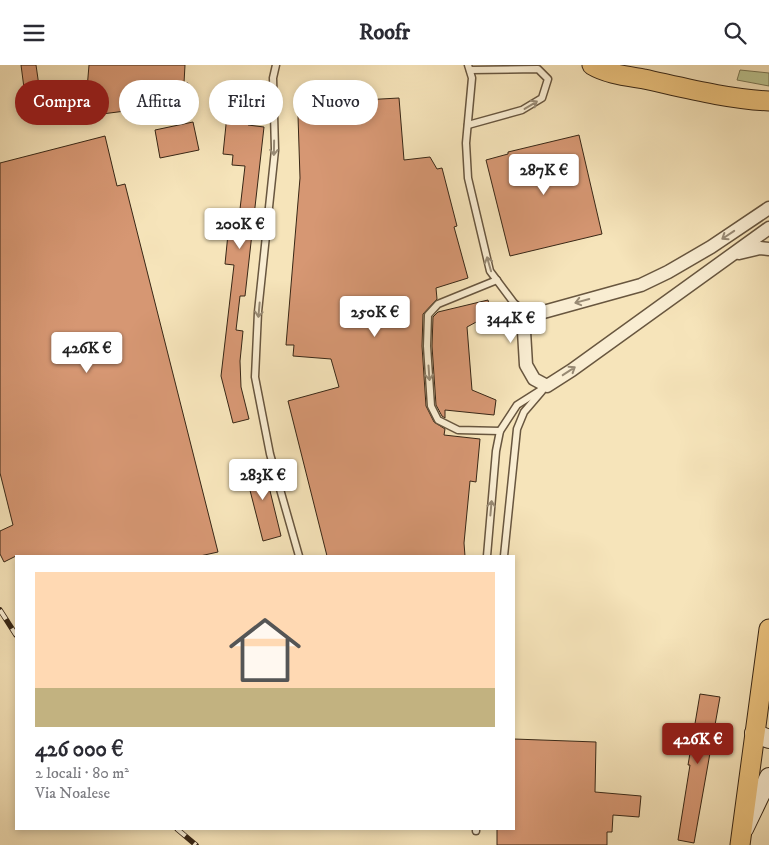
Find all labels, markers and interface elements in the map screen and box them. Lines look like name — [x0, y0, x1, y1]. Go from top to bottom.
icon: menu — [20, 19, 48, 47]
text: Roofr — [359, 19, 410, 46]
icon: search — [721, 19, 749, 47]
chip: Compra — [15, 80, 109, 125]
chip: Affitta — [119, 80, 199, 125]
chip: Filtri — [209, 80, 283, 125]
chip: Nuovo — [293, 80, 378, 125]
one-way arrow — [523, 99, 537, 109]
one-way arrow — [270, 140, 279, 156]
pin: 287K € — [503, 153, 585, 196]
text: 287K € — [520, 160, 568, 180]
pin: 200K € — [199, 207, 281, 250]
text: 200K € — [215, 214, 265, 234]
one-way arrow — [722, 230, 736, 240]
one-way arrow — [484, 257, 493, 273]
pin: 250K € — [334, 295, 416, 338]
one-way arrow — [574, 297, 590, 306]
pin: 344K € — [470, 301, 552, 344]
one-way arrow — [254, 302, 263, 318]
text: 250K € — [351, 302, 399, 322]
text: 344K € — [487, 308, 535, 328]
pin: 426K € — [46, 331, 128, 374]
text: 426K € — [62, 338, 112, 358]
one-way arrow — [424, 364, 433, 380]
one-way arrow — [562, 366, 576, 376]
pin: 283K € — [222, 459, 304, 501]
text: 283K € — [240, 465, 286, 485]
one-way arrow — [486, 500, 496, 516]
icon: home — [220, 605, 310, 695]
pin: 426K € — [657, 723, 739, 765]
text: 426K € — [673, 729, 723, 749]
text: 426 000 € — [35, 737, 124, 763]
text: 2 locali · 80 m² — [35, 763, 129, 783]
text: Via Noalese — [35, 783, 110, 803]

